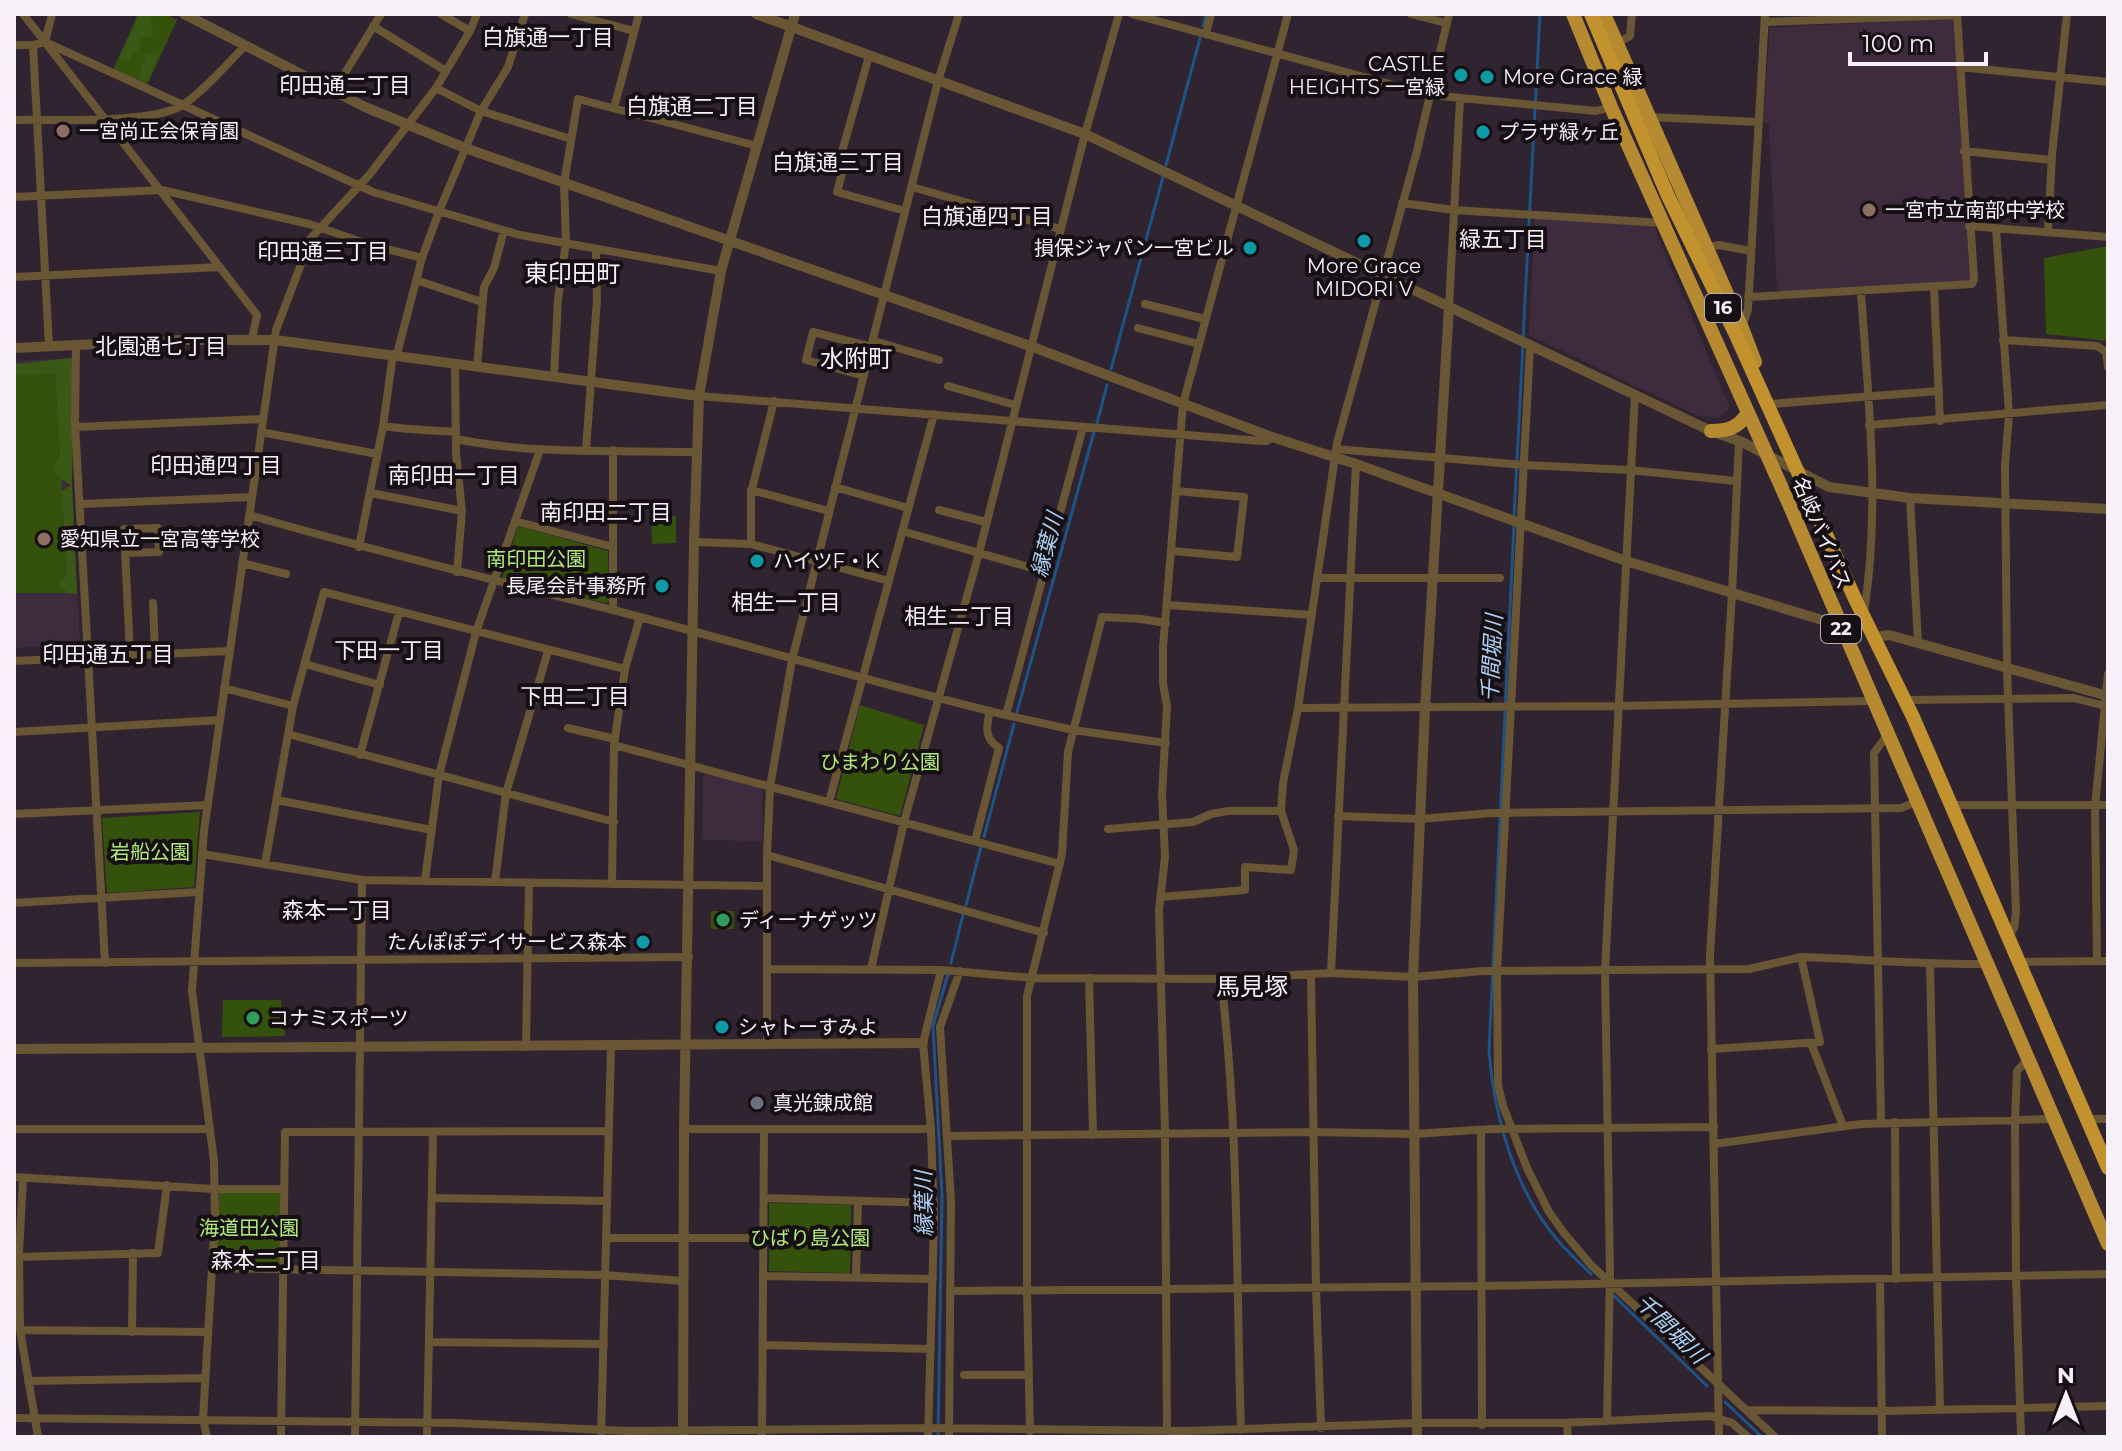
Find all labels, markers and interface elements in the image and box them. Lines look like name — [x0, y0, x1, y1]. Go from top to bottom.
scale bar — [1850, 16, 1986, 66]
district label: 白旗通一丁目 — [482, 24, 614, 51]
text: 100 m — [1862, 29, 1934, 58]
place label: CASTLE HEIGHTS 一宮緑 — [1289, 52, 1445, 99]
place label: More Grace 緑 — [1503, 65, 1643, 89]
marker: CASTLE HEIGHTS 一宮緑 — [1452, 66, 1470, 84]
marker: More Grace 緑 — [1478, 68, 1496, 86]
district label: 印田通二丁目 — [279, 72, 411, 99]
district label: 白旗通二丁目 — [626, 93, 758, 120]
place label: 一宮尚正会保育園 — [79, 119, 239, 143]
place label: プラザ緑ヶ丘 — [1499, 120, 1619, 144]
marker: 一宮尚正会保育園 — [54, 122, 72, 140]
marker: プラザ緑ヶ丘 — [1474, 123, 1492, 141]
district label: 白旗通三丁目 — [772, 149, 904, 176]
place label: 一宮市立南部中学校 — [1885, 198, 2065, 222]
marker: 一宮市立南部中学校 — [1860, 201, 1878, 219]
district label: 白旗通四丁目 — [921, 203, 1053, 230]
district label: 緑五丁目 — [1459, 226, 1547, 253]
marker: More Grace MIDORI V — [1355, 232, 1373, 250]
place label: 損保ジャパン一宮ビル — [1034, 236, 1234, 260]
district label: 印田通三丁目 — [257, 238, 389, 265]
marker: 損保ジャパン一宮ビル — [1241, 239, 1259, 257]
place label: More Grace MIDORI V — [1307, 254, 1421, 301]
district label: 東印田町 — [524, 259, 620, 288]
road number: 16 — [1705, 294, 1741, 322]
district label: 北園通七丁目 — [95, 333, 227, 360]
district label: 水附町 — [820, 344, 892, 373]
district label: 印田通四丁目 — [150, 452, 282, 479]
district label: 南印田一丁目 — [388, 462, 520, 489]
street label: 名岐バイパス — [1788, 473, 1856, 593]
district label: 南印田二丁目 — [540, 499, 672, 526]
water label: 縁葉川 — [1025, 508, 1069, 580]
place label: 愛知県立一宮高等学校 — [60, 527, 260, 551]
marker: 愛知県立一宮高等学校 — [35, 530, 53, 548]
park label: 南印田公園 — [486, 547, 586, 571]
place label: ハイツF・K — [773, 549, 880, 573]
marker: ハイツF・K — [748, 552, 766, 570]
place label: 長尾会計事務所 — [506, 574, 646, 598]
marker: 長尾会計事務所 — [653, 577, 671, 595]
district label: 相生一丁目 — [731, 589, 841, 616]
district label: 相生二丁目 — [904, 603, 1014, 630]
water label: 千間堀川 — [1476, 611, 1508, 703]
road number: 22 — [1821, 615, 1861, 643]
district label: 下田一丁目 — [334, 637, 444, 664]
district label: 印田通五丁目 — [42, 641, 174, 668]
district label: 下田二丁目 — [520, 683, 630, 710]
park label: ひまわり公園 — [820, 750, 940, 774]
park label: 岩船公園 — [110, 840, 190, 864]
district label: 森本一丁目 — [282, 897, 392, 924]
place label: ディーナゲッツ — [739, 908, 878, 932]
marker: ディーナゲッツ — [714, 911, 732, 929]
place label: たんぽぽデイサービス森本 — [387, 930, 627, 954]
marker: たんぽぽデイサービス森本 — [634, 933, 652, 951]
district label: 馬見塚 — [1216, 972, 1288, 1001]
place label: コナミスポーツ — [269, 1006, 409, 1030]
marker: コナミスポーツ — [244, 1009, 262, 1027]
place label: シャトーすみよ — [738, 1015, 878, 1039]
marker: シャトーすみよ — [713, 1018, 731, 1036]
place label: 真光錬成館 — [773, 1091, 873, 1115]
marker: 真光錬成館 — [748, 1094, 766, 1112]
water label: 縁葉川 — [910, 1169, 938, 1237]
park label: 海道田公園 — [199, 1216, 299, 1240]
park label: ひばり島公園 — [750, 1226, 870, 1250]
district label: 森本二丁目 — [211, 1247, 321, 1274]
water label: 千間堀川 — [1630, 1289, 1713, 1371]
north arrow — [2026, 1355, 2106, 1435]
text: N — [2057, 1362, 2075, 1389]

